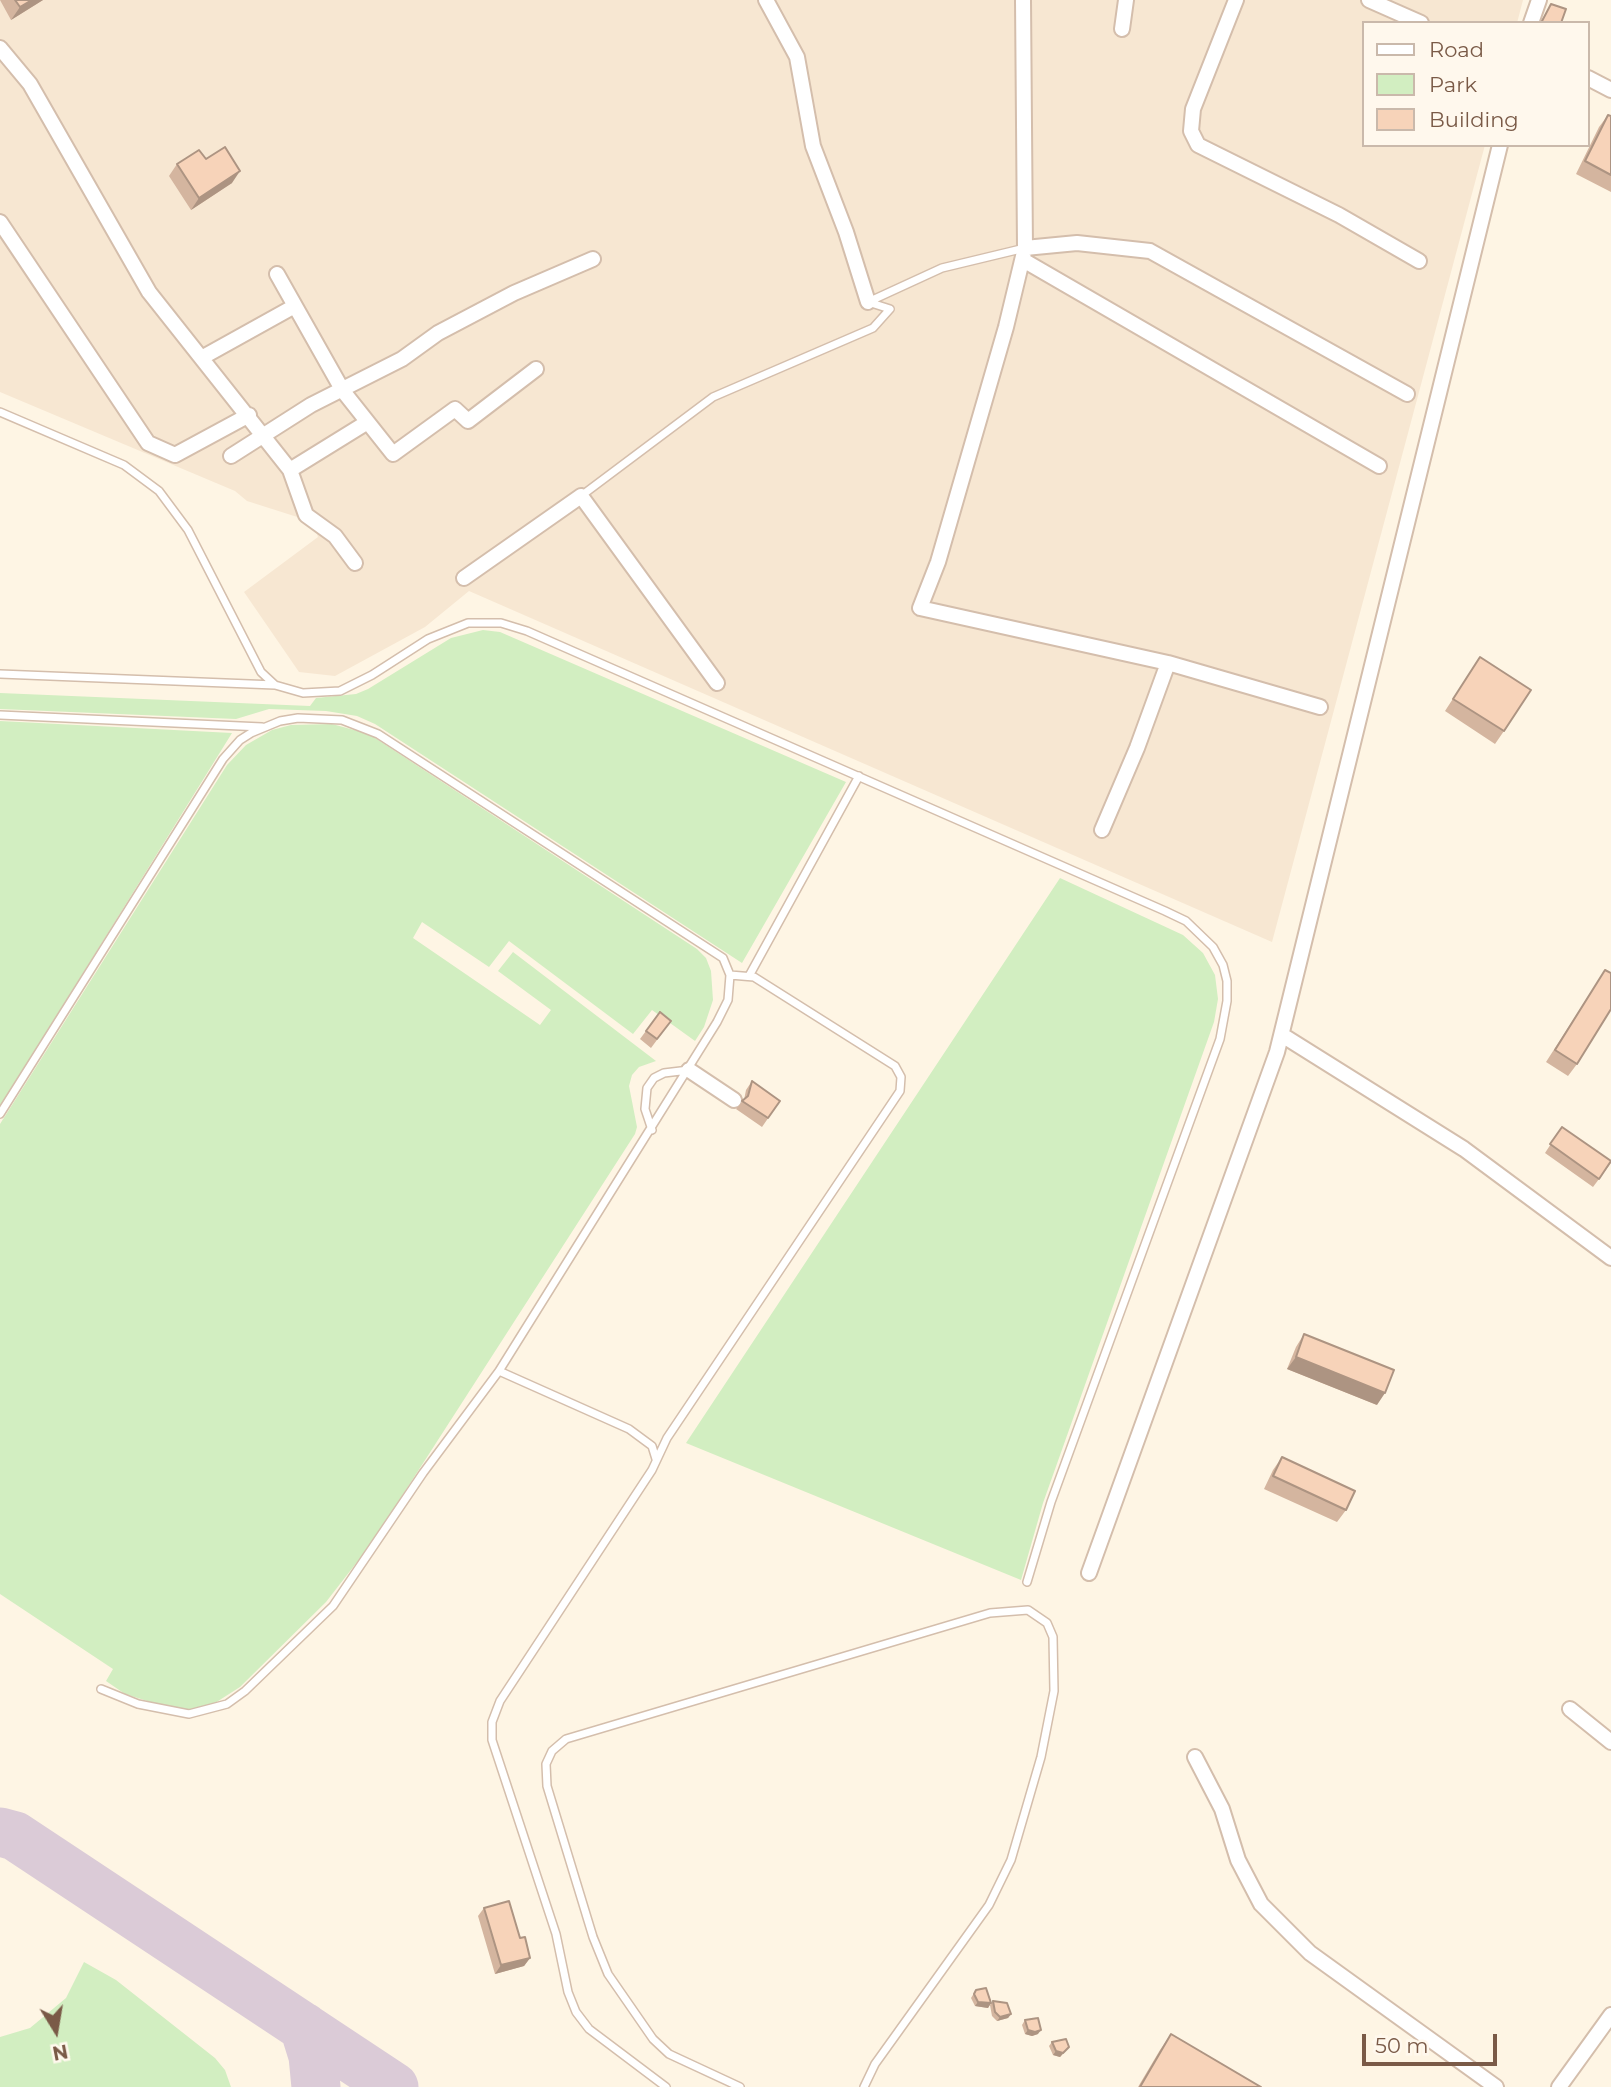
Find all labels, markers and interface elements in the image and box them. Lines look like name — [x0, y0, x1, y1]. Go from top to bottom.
legend — [1362, 21, 1590, 147]
text: Road — [1429, 37, 1484, 62]
text: Park — [1429, 72, 1477, 97]
text: Building — [1429, 107, 1519, 132]
north arrow — [21, 1996, 91, 2066]
scale bar — [1366, 2021, 1501, 2064]
text: 50 m — [1375, 2033, 1429, 2058]
text: N — [50, 2039, 70, 2065]

